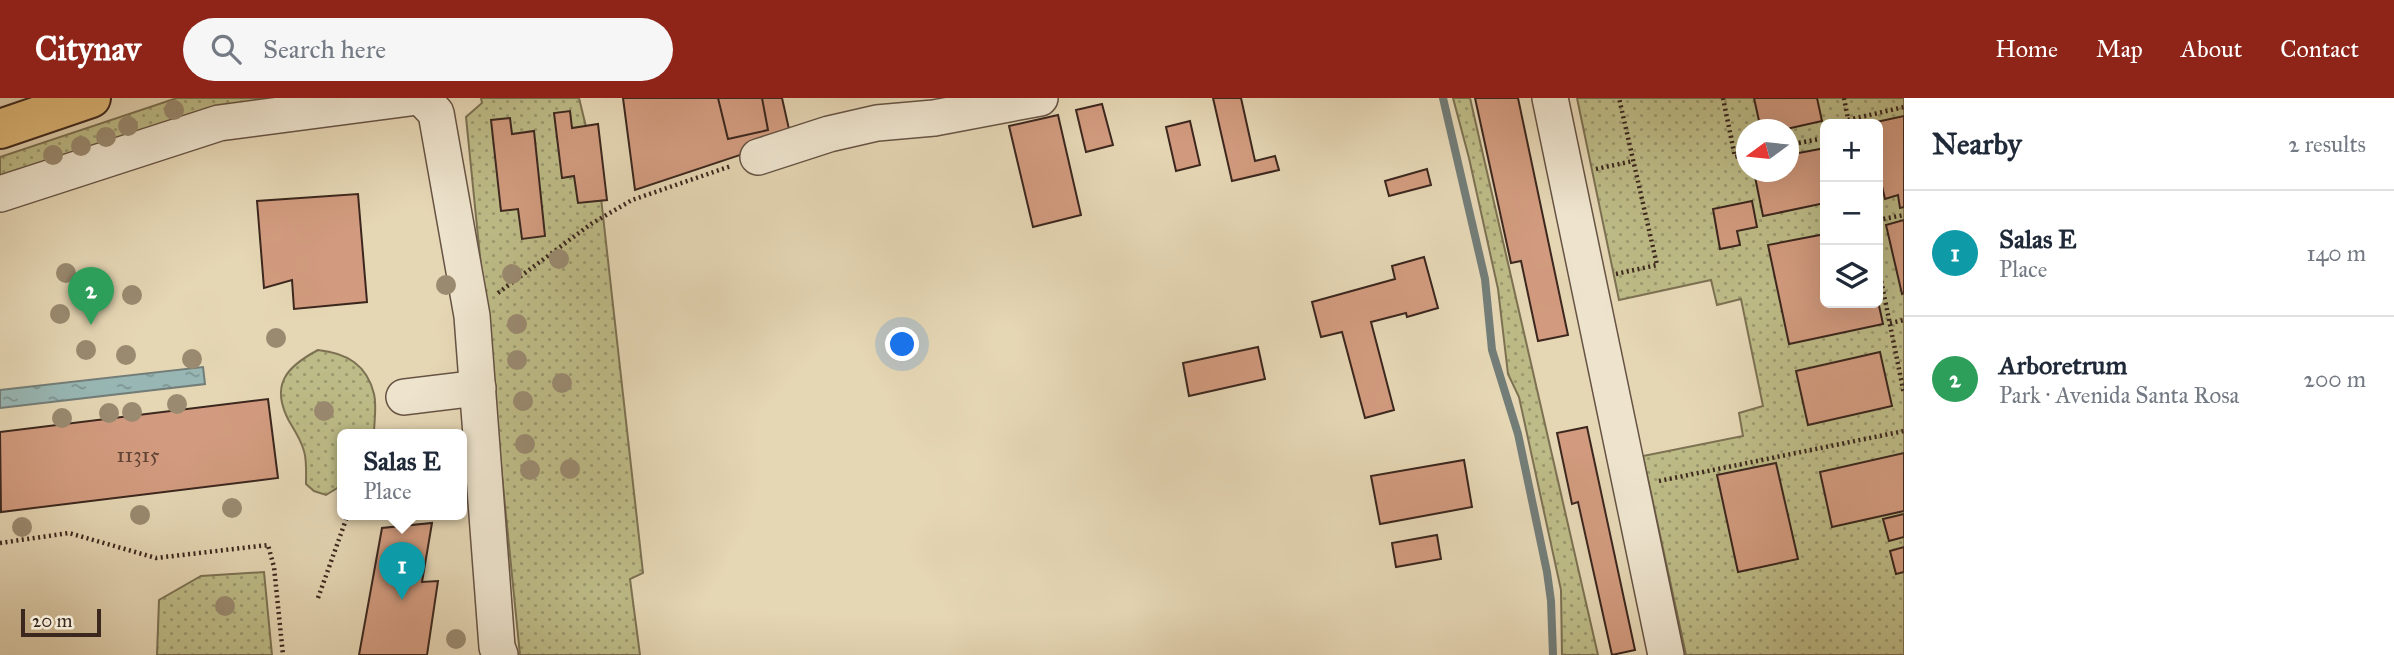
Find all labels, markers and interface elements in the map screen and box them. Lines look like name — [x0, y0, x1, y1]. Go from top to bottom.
search box — [183, 18, 673, 81]
text: Citynav — [35, 29, 141, 69]
icon: search — [207, 30, 245, 68]
text: Search here — [263, 33, 386, 65]
text: Home — [1995, 34, 2058, 64]
text: Map — [2096, 34, 2143, 64]
text: About — [2181, 34, 2242, 64]
text: Contact — [2280, 34, 2359, 64]
north arrow — [1736, 119, 1799, 182]
map controls — [1820, 119, 1883, 308]
button: + — [1820, 119, 1883, 182]
text: Nearby — [1932, 126, 2022, 162]
text: 2 results — [2288, 130, 2366, 158]
button: − — [1820, 182, 1883, 245]
text: Salas E — [1999, 223, 2077, 255]
text: 1 — [1950, 239, 1960, 267]
text: 140 m — [2306, 239, 2366, 267]
button: layers — [1820, 245, 1883, 308]
text: Place — [1999, 255, 2047, 283]
pin: 2 — [68, 267, 114, 325]
your location — [885, 327, 919, 361]
text: Arboretrum — [1999, 349, 2127, 381]
text: 2 — [1949, 365, 1961, 393]
text: 200 m — [2304, 365, 2366, 393]
text: Park · Avenida Santa Rosa — [1999, 381, 2239, 409]
popup — [337, 429, 467, 520]
house number: 11315 — [117, 442, 160, 468]
text: Salas E — [363, 445, 441, 477]
text: Place — [363, 477, 412, 505]
pin: 1 — [379, 542, 425, 600]
scale bar — [21, 606, 102, 638]
text: 20 m — [32, 609, 73, 632]

